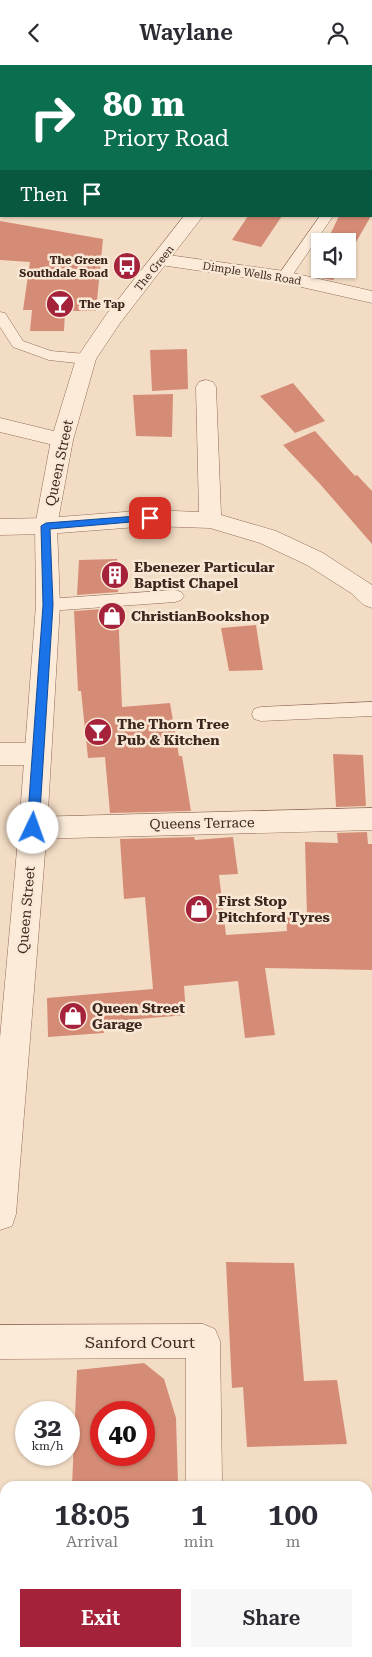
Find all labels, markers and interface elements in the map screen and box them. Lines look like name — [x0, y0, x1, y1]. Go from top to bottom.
icon: back — [20, 19, 48, 47]
icon: person — [324, 19, 352, 47]
text: Waylane — [139, 20, 233, 45]
text: 80 m — [103, 84, 185, 125]
icon: right — [20, 85, 85, 150]
text: Priory Road — [103, 126, 229, 151]
icon: arrive — [78, 180, 106, 208]
text: Then — [20, 183, 68, 206]
map controls — [311, 233, 356, 278]
button: sound — [311, 233, 356, 278]
street label: The Green — [132, 243, 177, 294]
bus stop icon: The Green Southdale Road — [112, 251, 142, 281]
place label: The Green Southdale Road — [19, 254, 109, 280]
street label: Dimple Wells Road — [202, 259, 302, 288]
bar icon: The Tap — [45, 289, 75, 319]
place label: The Tap — [79, 298, 126, 311]
street label: Queen Street — [42, 418, 76, 508]
pin — [129, 497, 171, 539]
icon: arrive — [136, 504, 164, 532]
place label: Ebenezer Particular Baptist Chapel — [134, 559, 275, 591]
building icon: Ebenezer Particular Baptist Chapel — [100, 560, 130, 590]
shop icon: ChristianBookshop — [97, 601, 127, 631]
place label: ChristianBookshop — [131, 608, 269, 624]
place label: The Thorn Tree Pub & Kitchen — [117, 716, 229, 748]
bar icon: The Thorn Tree Pub & Kitchen — [83, 717, 113, 747]
position arrow — [6, 801, 58, 853]
street label: Queens Terrace — [149, 814, 255, 832]
street label: Queen Street — [14, 865, 38, 955]
place label: First Stop Pitchford Tyres — [218, 893, 330, 925]
shop icon: First Stop Pitchford Tyres — [184, 894, 214, 924]
place label: Queen Street Garage — [92, 1000, 185, 1032]
shop icon: Queen Street Garage — [58, 1001, 88, 1031]
street label: Sanford Court — [85, 1333, 195, 1352]
speed limit sign: 40 — [90, 1401, 155, 1466]
text: 32 — [33, 1413, 62, 1442]
text: km/h — [31, 1439, 64, 1453]
text: 18:05 — [54, 1497, 130, 1532]
text: 1 — [190, 1497, 207, 1532]
text: 100 — [268, 1497, 318, 1532]
text: Arrival — [66, 1532, 118, 1551]
text: min — [184, 1532, 214, 1551]
text: m — [286, 1532, 300, 1551]
button: Exit — [20, 1589, 181, 1647]
button: Share — [191, 1589, 352, 1647]

